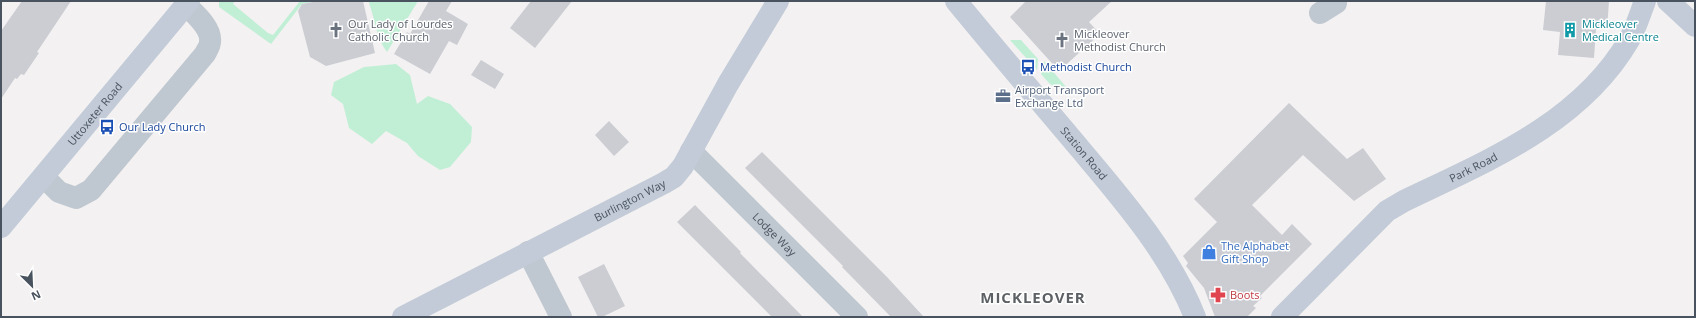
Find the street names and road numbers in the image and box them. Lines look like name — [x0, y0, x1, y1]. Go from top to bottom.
street label: Uttoxeter Road — [64, 79, 125, 149]
street label: Station Road — [1057, 123, 1111, 183]
street label: Park Road — [1446, 149, 1500, 185]
street label: Burlington Way — [591, 175, 668, 225]
street label: Lodge Way — [750, 209, 800, 260]

